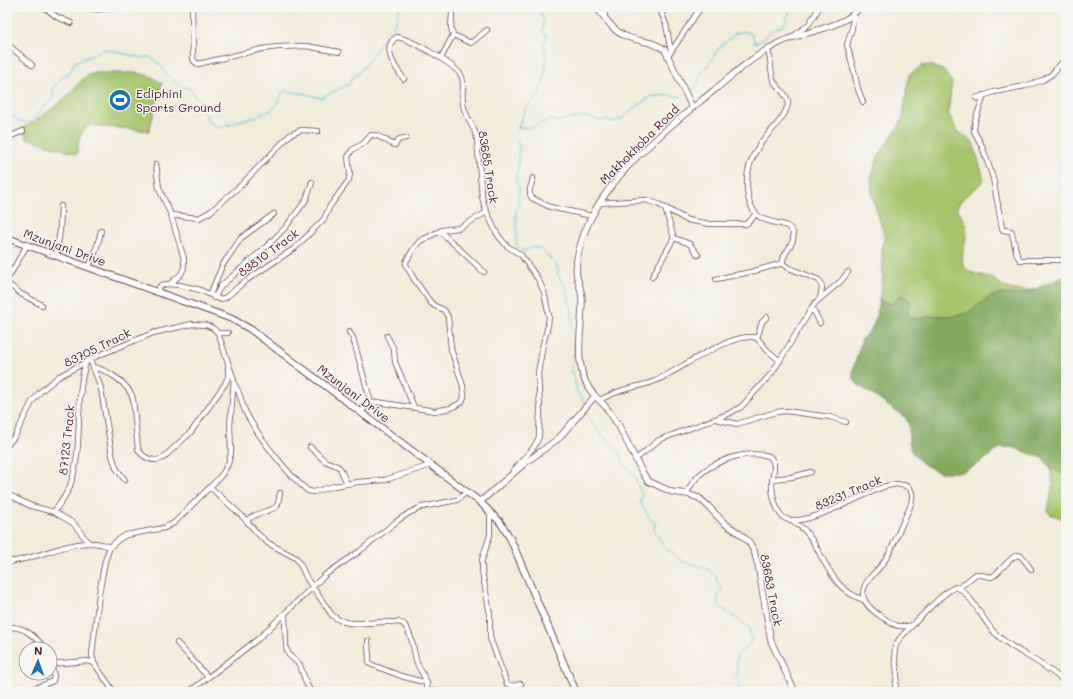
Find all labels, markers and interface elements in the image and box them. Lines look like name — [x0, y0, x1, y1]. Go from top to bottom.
place label: Ediphini Sports Ground — [136, 85, 221, 115]
sports icon: Ediphini Sports Ground — [107, 87, 133, 113]
street label: Makhokhoba Road — [596, 100, 683, 187]
street label: 83685 Track — [475, 130, 503, 204]
street label: 83810 Track — [234, 224, 302, 280]
street label: Mzunjani Drive — [21, 225, 109, 269]
street label: 83705 Track — [61, 324, 133, 370]
street label: Mzunjani Drive — [315, 360, 393, 426]
street label: 87123 Track — [54, 404, 78, 476]
street label: 83231 Track — [812, 471, 884, 513]
street label: 83683 Track — [757, 552, 787, 628]
north arrow — [18, 641, 58, 681]
text: N — [34, 643, 43, 658]

